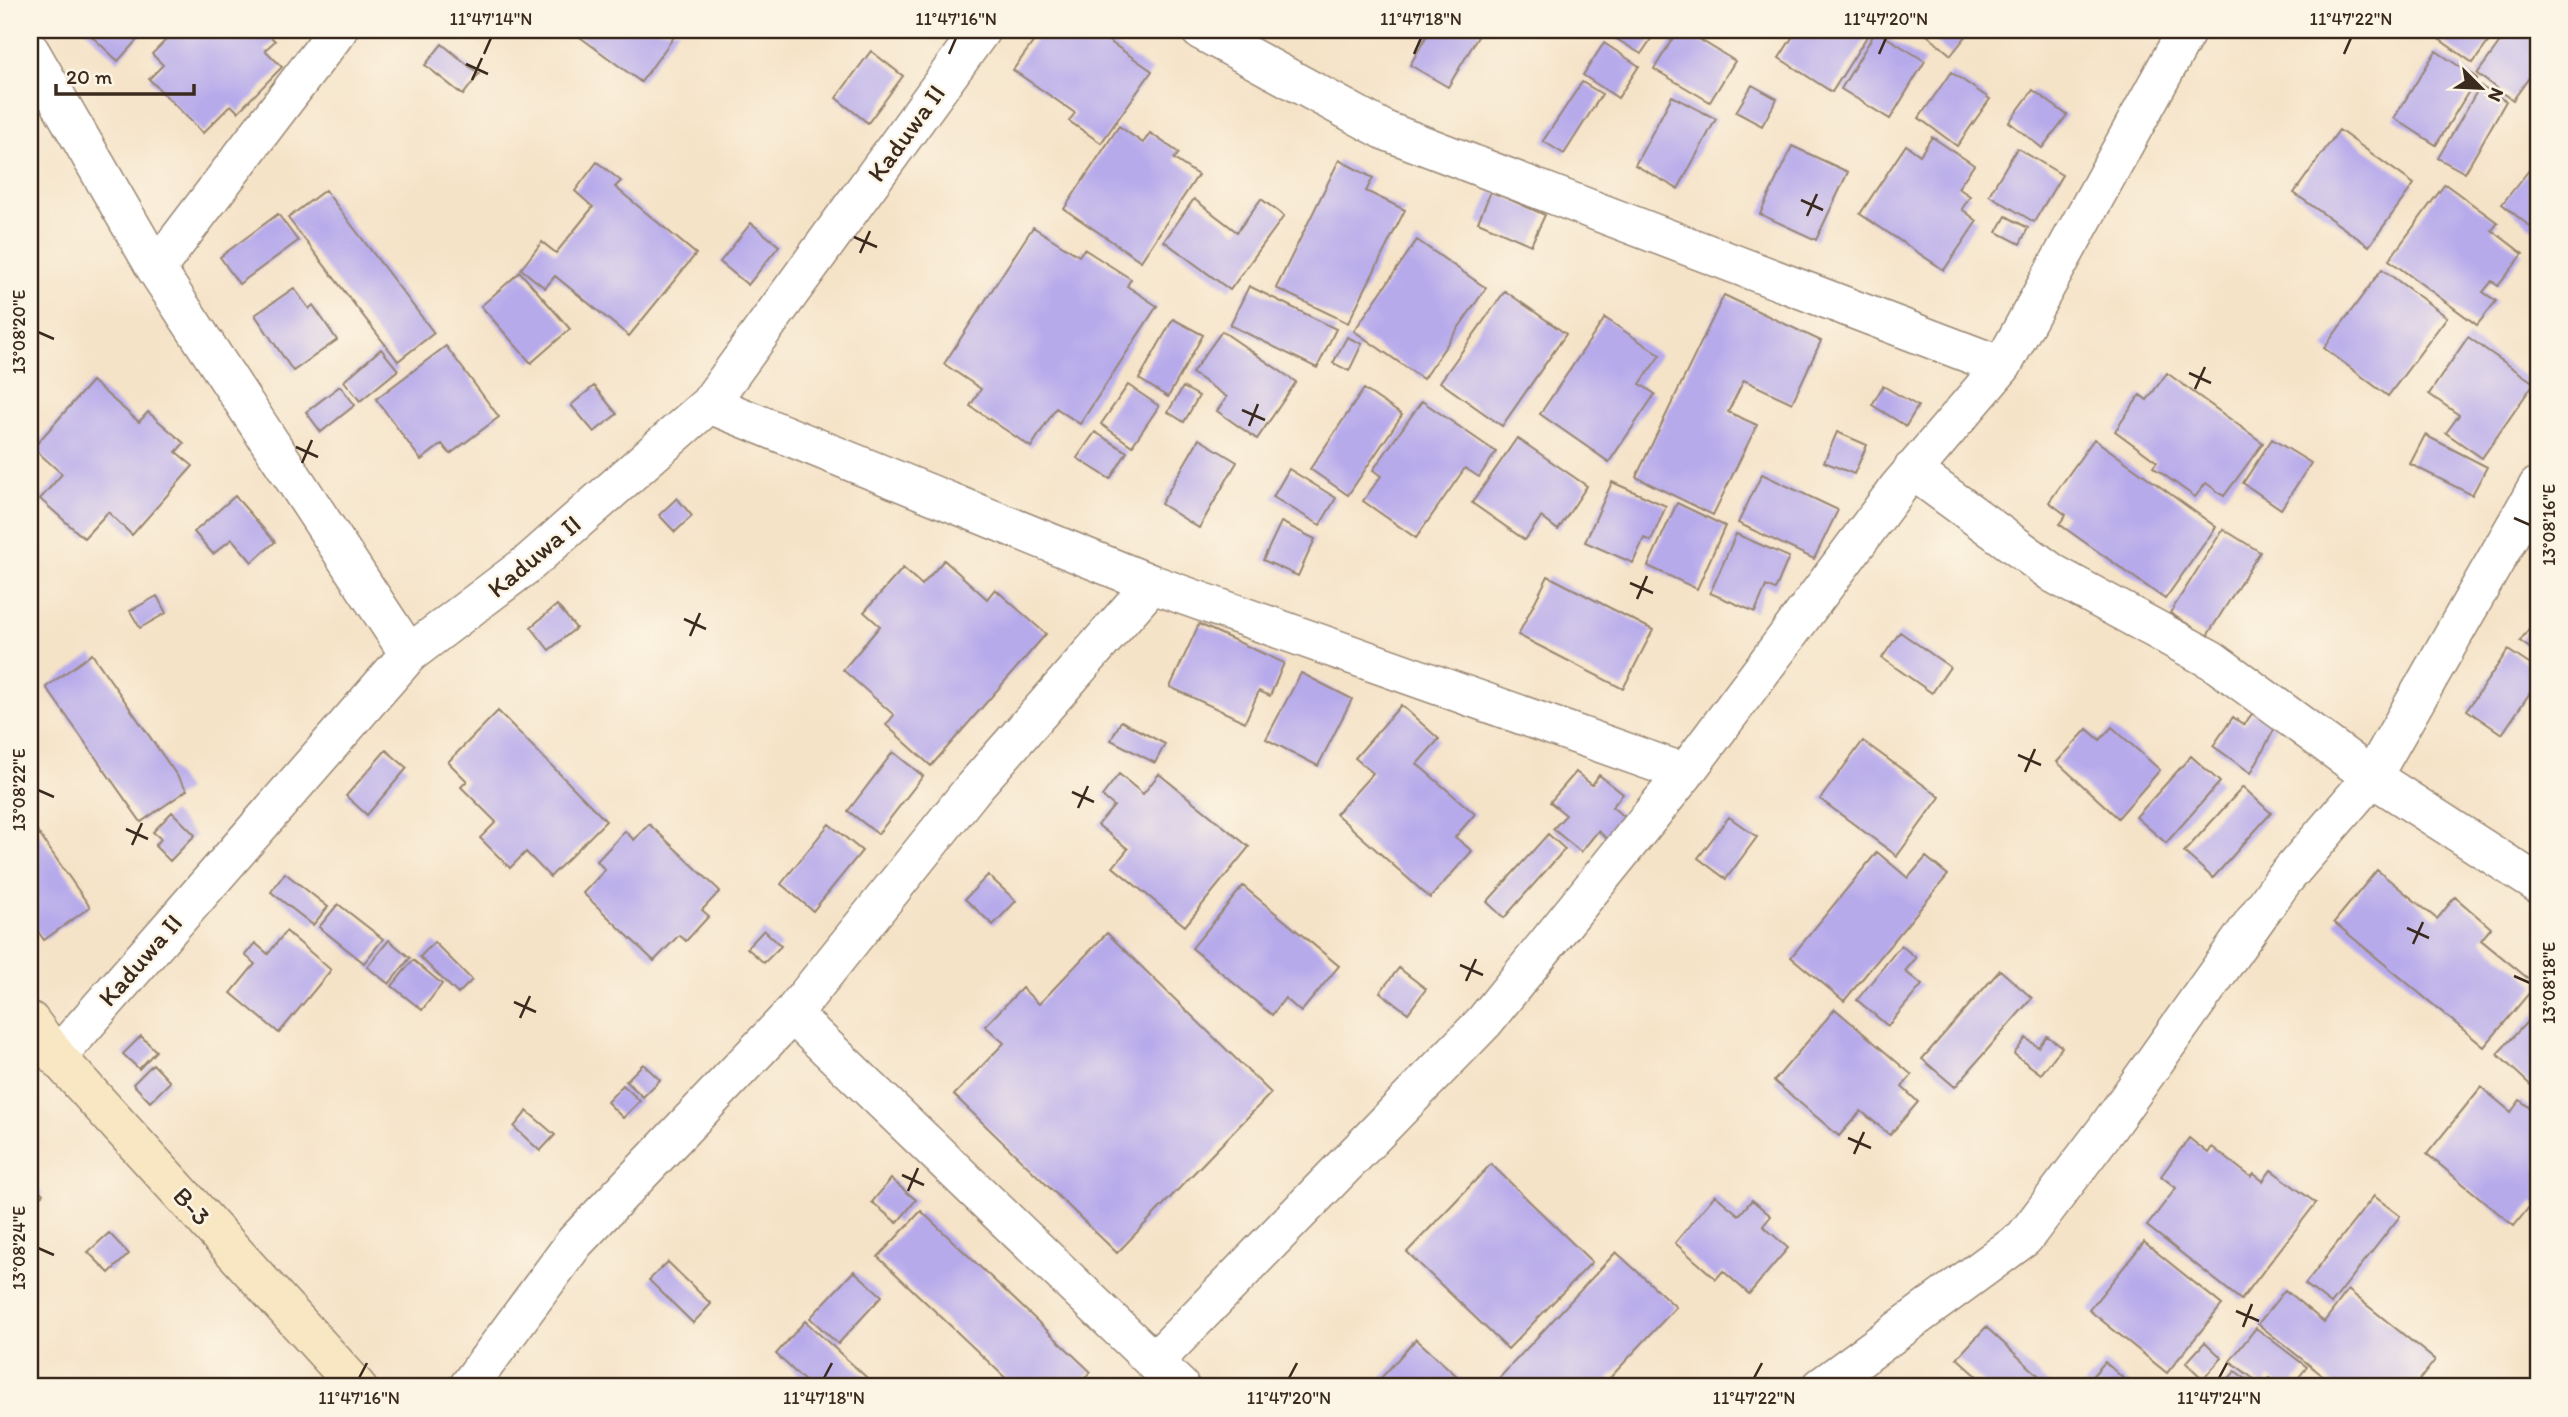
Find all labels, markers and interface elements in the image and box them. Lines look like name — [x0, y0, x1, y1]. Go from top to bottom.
text: 11°47'14"N — [450, 8, 533, 30]
text: 11°47'16"N — [915, 8, 997, 30]
text: 11°47'18"N — [1380, 8, 1462, 30]
text: 11°47'20"N — [1844, 8, 1928, 30]
text: 11°47'22"N — [2310, 8, 2392, 30]
scale bar — [56, 52, 194, 96]
north arrow — [2446, 52, 2516, 122]
text: 20 m — [66, 64, 113, 89]
street label: Kaduwa II — [860, 78, 952, 188]
text: N — [2483, 84, 2509, 105]
text: 13°08'20"E — [8, 290, 30, 374]
text: 13°08'16"E — [2538, 484, 2560, 566]
street label: Kaduwa II — [481, 508, 587, 604]
text: 13°08'22"E — [8, 748, 30, 832]
street label: Kaduwa II — [91, 907, 189, 1013]
text: 13°08'18"E — [2538, 942, 2560, 1024]
street label: B-3 — [166, 1180, 218, 1232]
text: 13°08'24"E — [8, 1206, 30, 1290]
text: 11°47'16"N — [318, 1387, 400, 1409]
text: 11°47'18"N — [783, 1387, 865, 1409]
text: 11°47'20"N — [1247, 1387, 1331, 1409]
text: 11°47'22"N — [1713, 1387, 1795, 1409]
text: 11°47'24"N — [2177, 1387, 2261, 1409]

